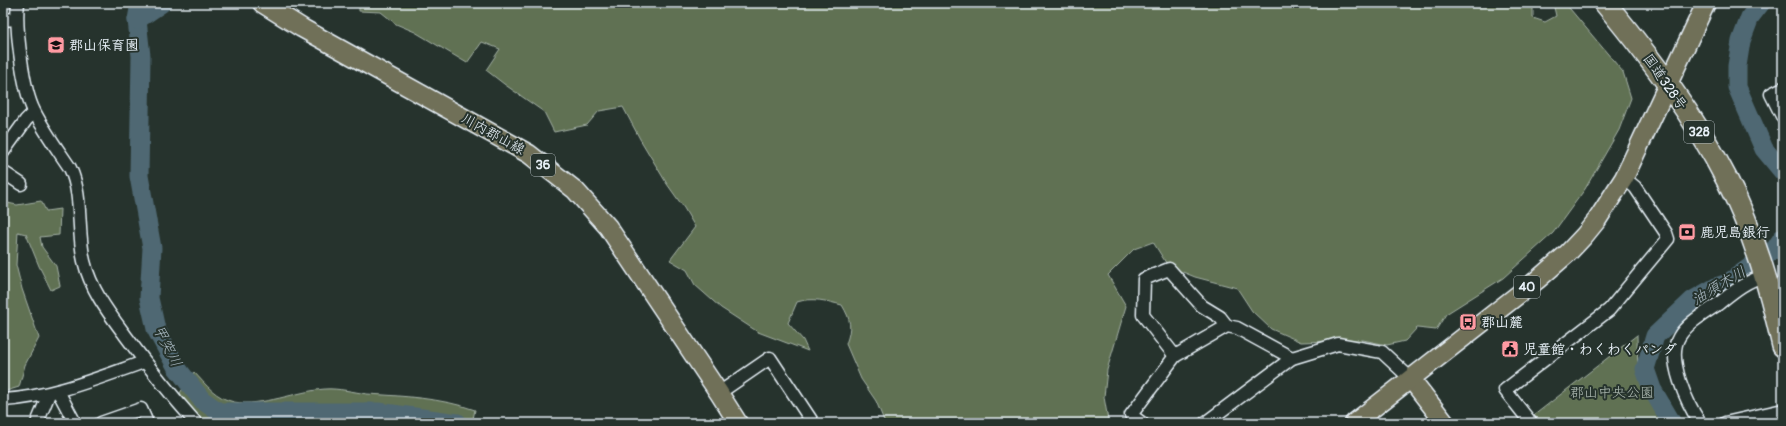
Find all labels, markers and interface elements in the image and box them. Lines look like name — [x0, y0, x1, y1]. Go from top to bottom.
school or university icon: 郡山保育園 — [46, 35, 66, 55]
place label: 郡山保育園 — [69, 37, 139, 54]
street label: 国道328号 — [1639, 51, 1691, 113]
street label: 川内郡山線 — [458, 110, 528, 158]
road number: 328 — [1684, 121, 1714, 143]
road number: 36 — [531, 154, 555, 176]
bank icon: 鹿児島銀行 — [1677, 222, 1697, 242]
place label: 鹿児島銀行 — [1700, 224, 1770, 241]
water label: 油須木川 — [1688, 262, 1750, 310]
road number: 40 — [1514, 276, 1540, 298]
bus stop icon: 郡山麓 — [1458, 312, 1478, 332]
place label: 郡山麓 — [1481, 314, 1523, 331]
water label: 甲突川 — [148, 322, 186, 370]
public building icon: 児童館・わくわくパンダ — [1500, 339, 1520, 359]
place label: 児童館・わくわくパンダ — [1523, 341, 1677, 358]
park label: 郡山中央公園 — [1570, 384, 1654, 401]

